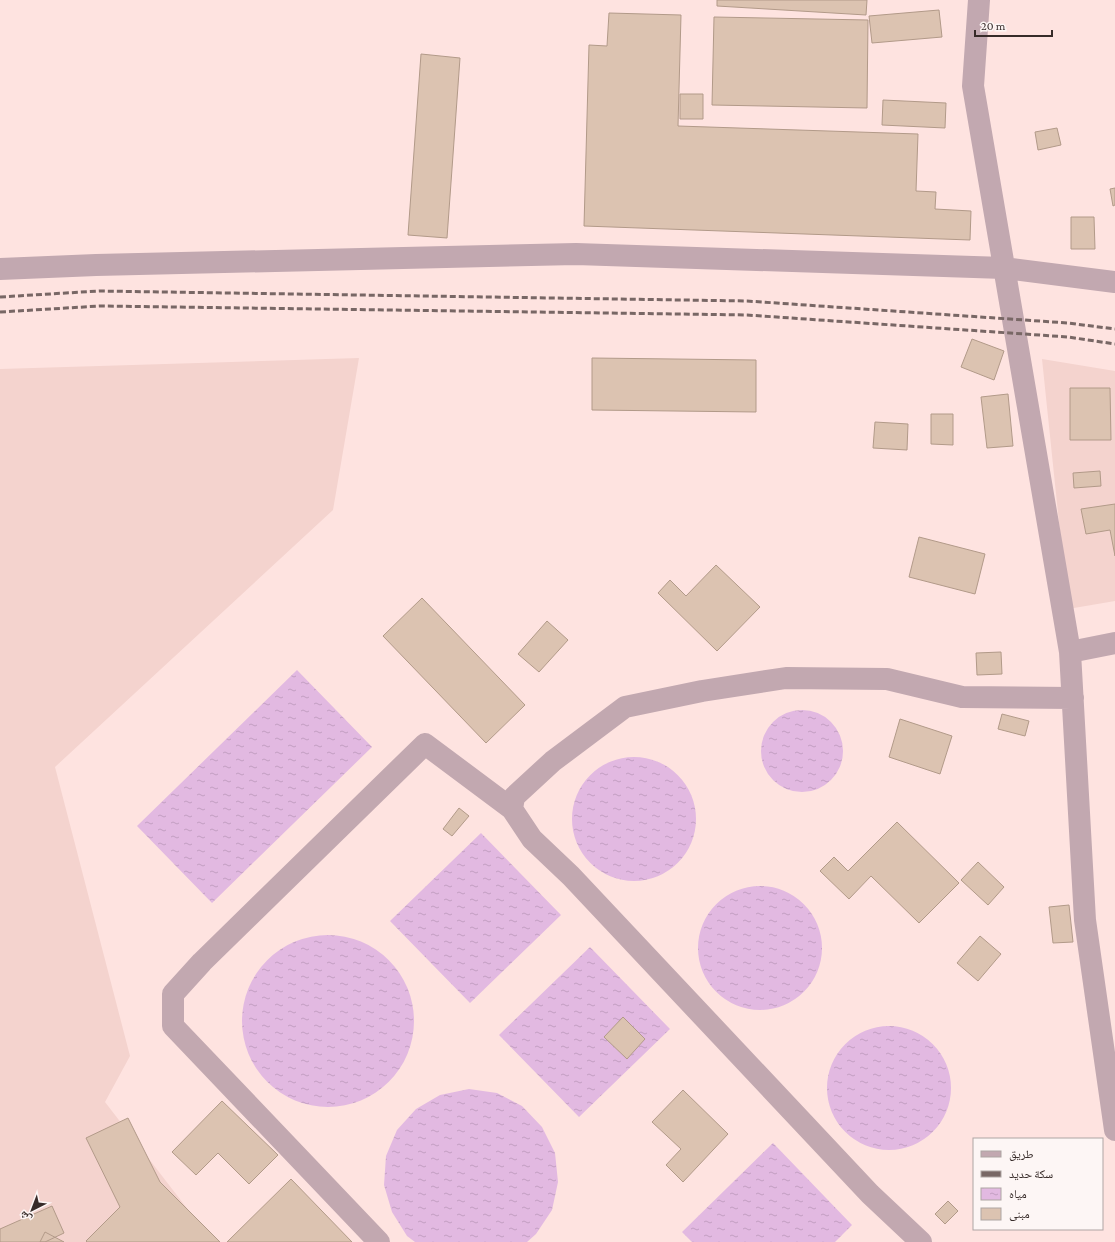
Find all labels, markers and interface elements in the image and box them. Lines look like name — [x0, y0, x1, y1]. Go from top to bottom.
scale bar — [975, 12, 1052, 38]
text: 20 m — [981, 19, 1006, 33]
legend — [973, 1138, 1103, 1230]
text: طريق — [1009, 1147, 1034, 1161]
text: سكة حديد — [1009, 1167, 1053, 1181]
text: مياه — [1009, 1187, 1027, 1201]
north arrow — [12, 1190, 52, 1230]
text: ش — [17, 1207, 35, 1226]
text: مبنى — [1009, 1207, 1030, 1221]

